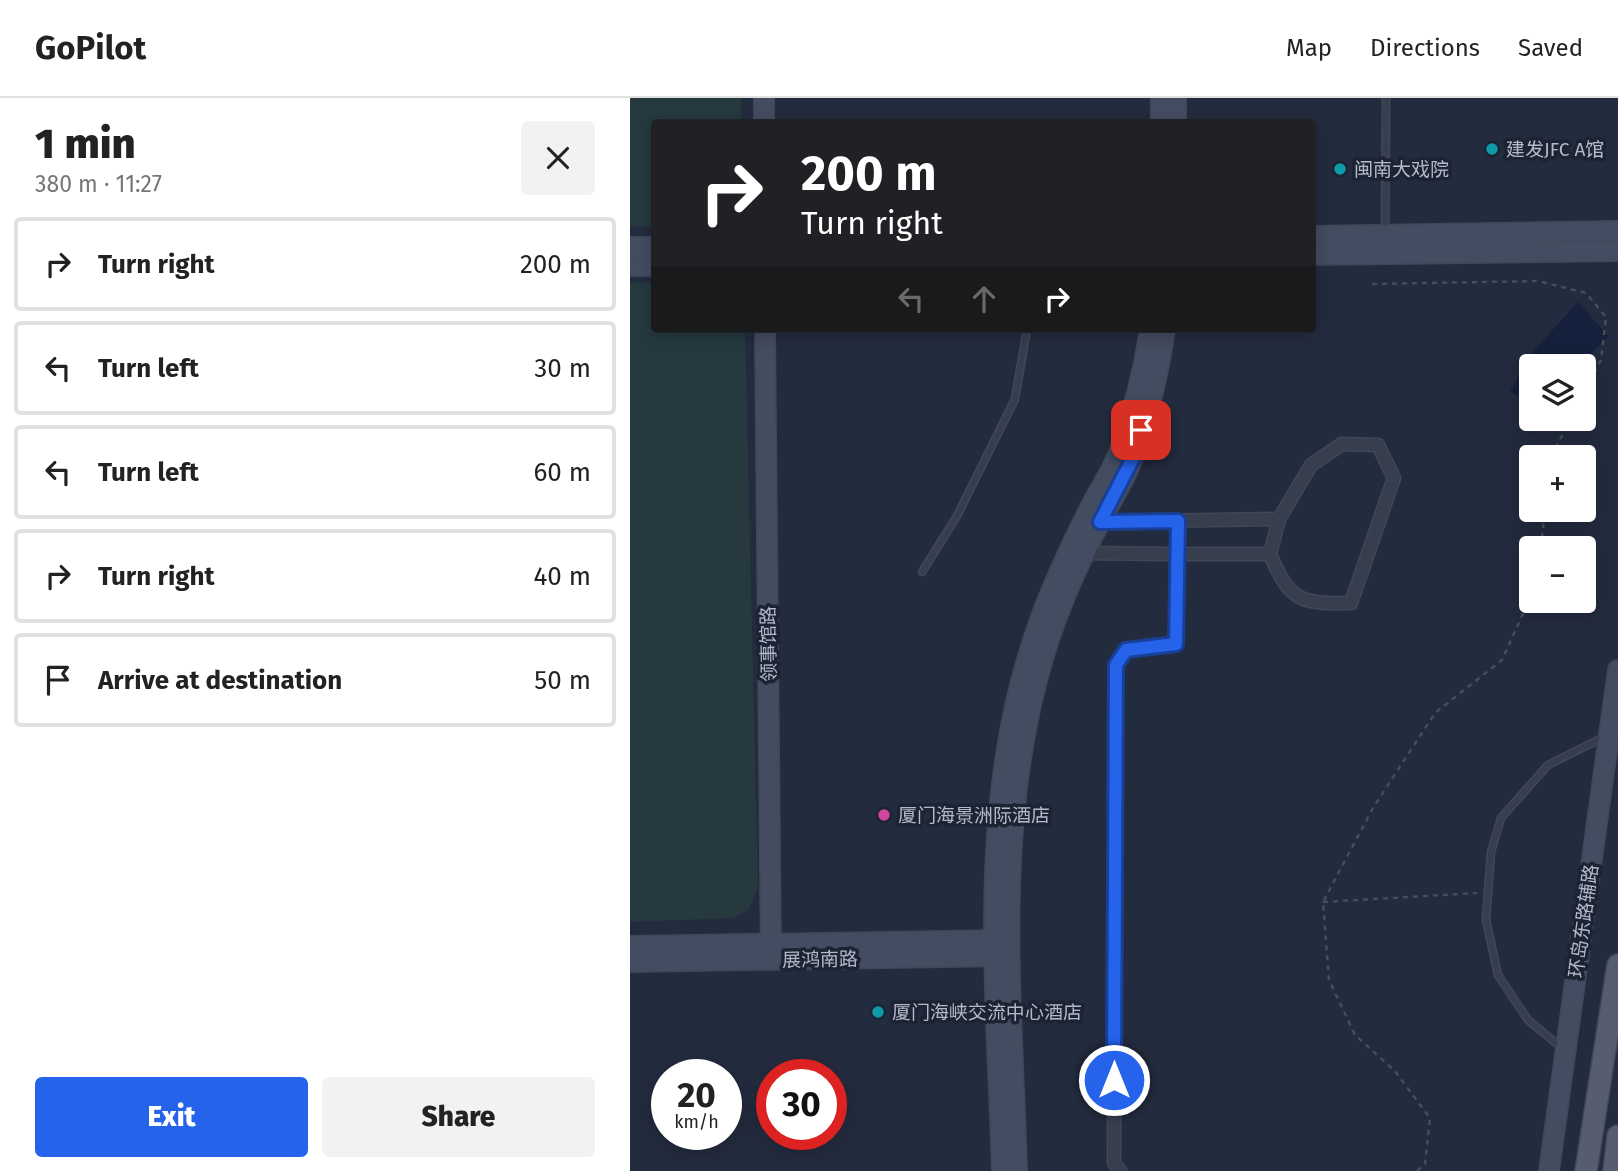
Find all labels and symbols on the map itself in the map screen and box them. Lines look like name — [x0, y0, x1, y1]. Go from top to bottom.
place label: 建发JFC A馆 — [1506, 138, 1604, 161]
marker: 建发JFC A馆 — [1484, 141, 1500, 157]
place label: 闽南大戏院 — [1354, 158, 1449, 181]
marker: 闽南大戏院 — [1332, 161, 1348, 177]
pin — [1111, 400, 1171, 460]
street label: 领事馆路 — [756, 606, 781, 682]
place label: 厦门海景洲际酒店 — [898, 804, 1050, 827]
marker: 厦门海景洲际酒店 — [876, 807, 892, 823]
street label: 环岛东路辅路 — [1564, 863, 1603, 979]
street label: 展鸿南路 — [782, 947, 858, 972]
place label: 厦门海峡交流中心酒店 — [892, 1001, 1082, 1024]
marker: 厦门海峡交流中心酒店 — [870, 1004, 886, 1020]
position arrow — [1077, 1043, 1151, 1117]
speed limit sign: 30 — [756, 1059, 847, 1150]

